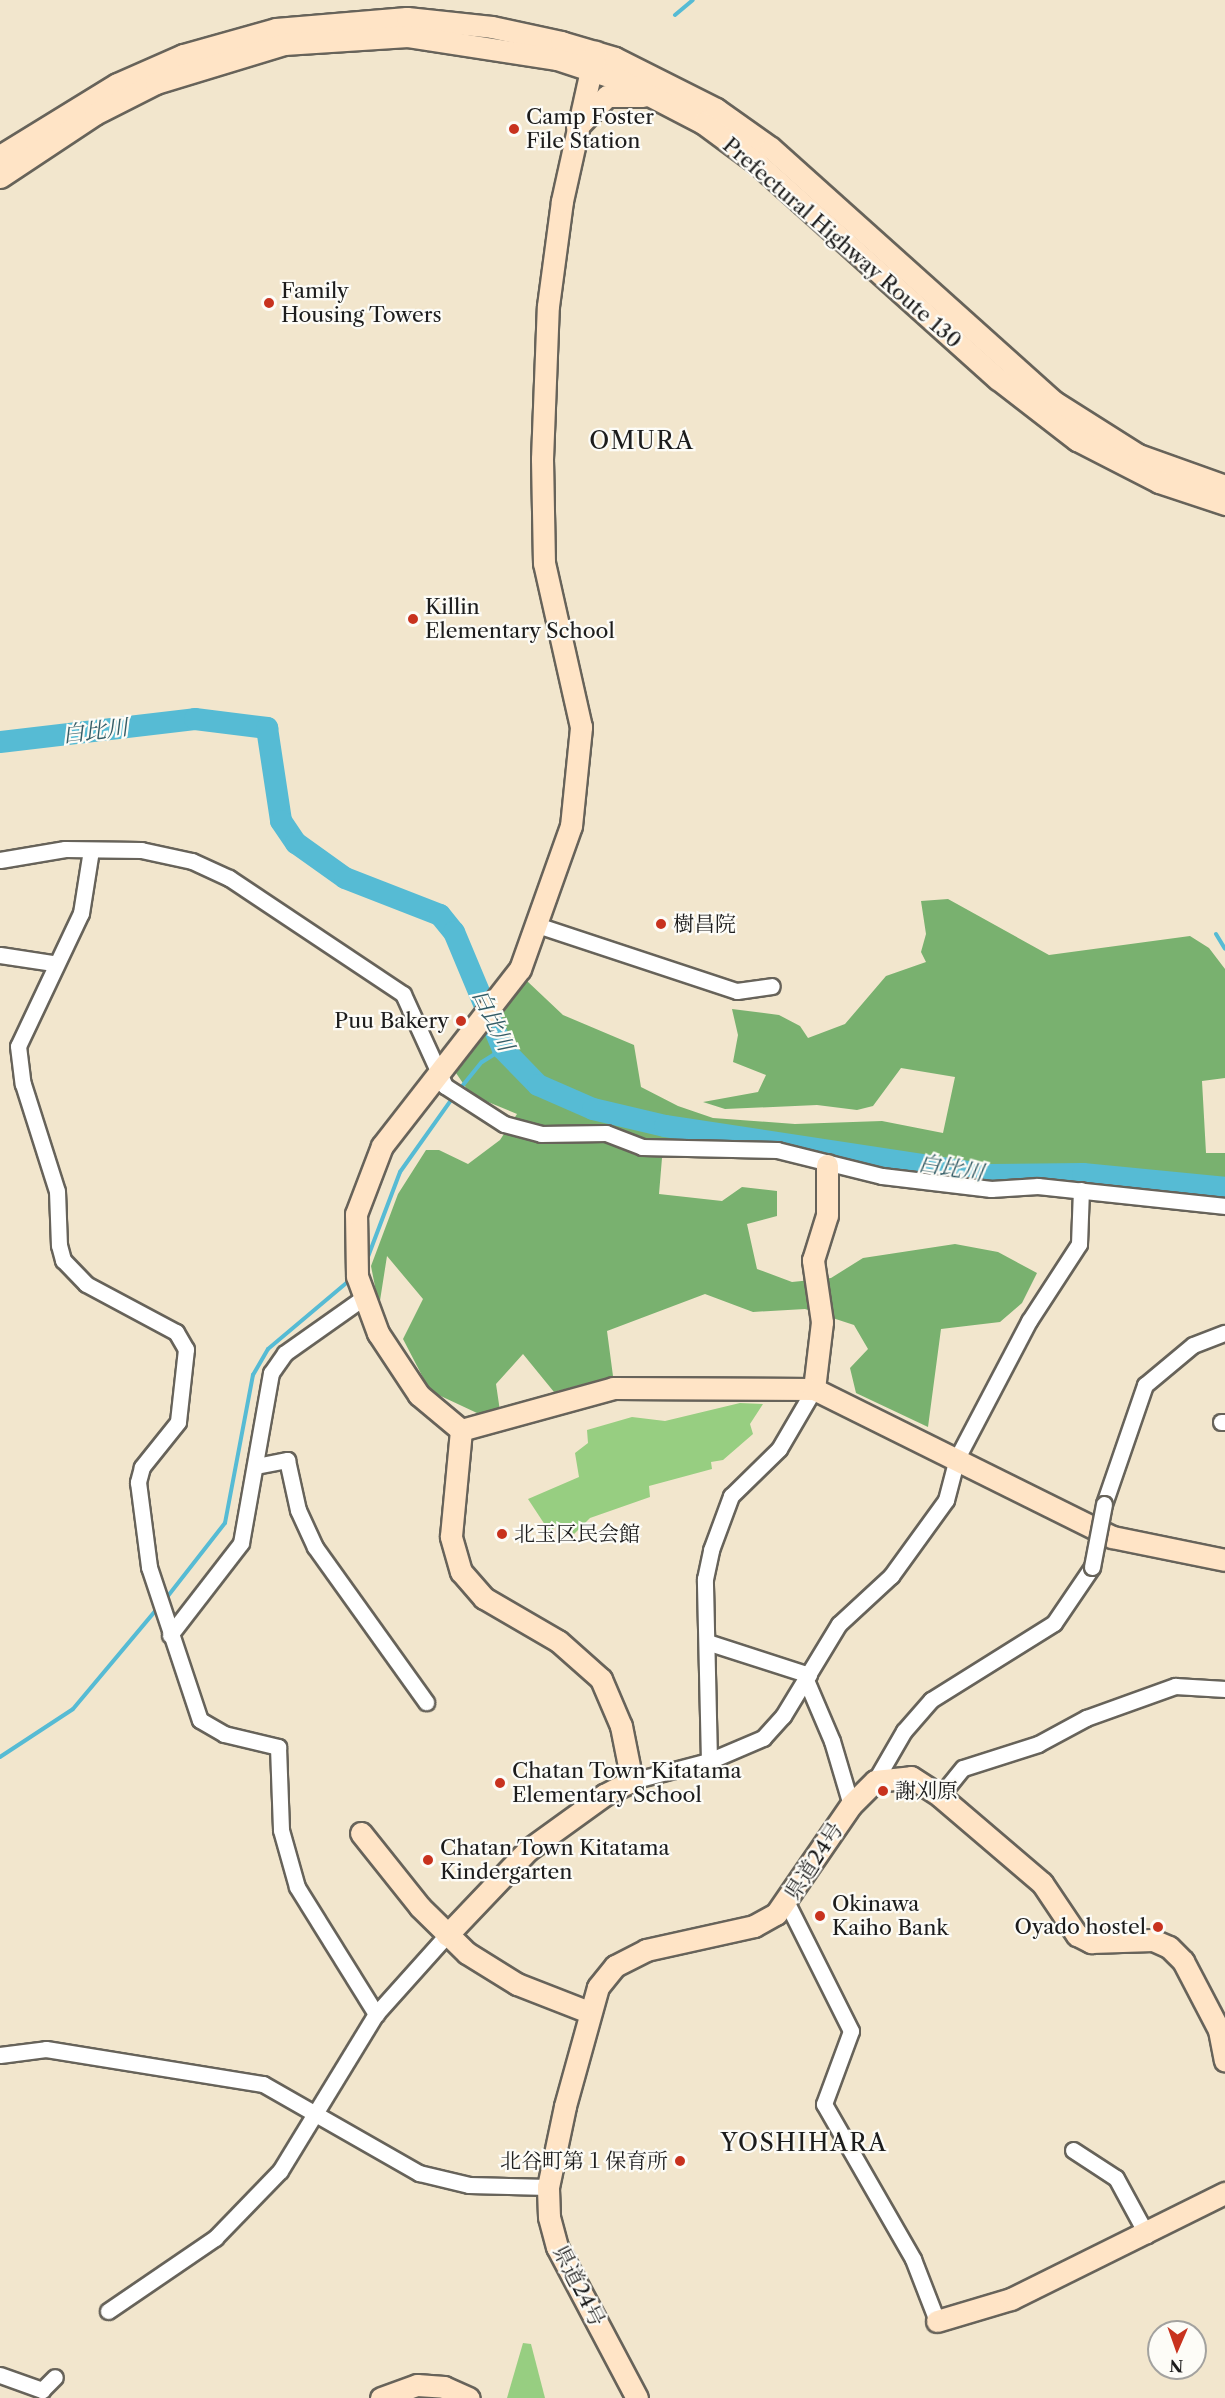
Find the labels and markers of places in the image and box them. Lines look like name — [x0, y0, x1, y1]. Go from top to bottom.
place label: Camp Foster File Station — [526, 104, 654, 154]
marker: Camp Foster File Station — [507, 122, 521, 136]
place label: Family Housing Towers — [281, 278, 442, 328]
marker: Family Housing Towers — [262, 296, 276, 310]
place label: Killin Elementary School — [425, 594, 615, 644]
marker: Killin Elementary School — [406, 612, 420, 626]
place label: 樹昌院 — [673, 911, 736, 937]
marker: 樹昌院 — [654, 917, 668, 931]
place label: Puu Bakery — [334, 1008, 449, 1034]
marker: Puu Bakery — [454, 1014, 468, 1028]
place label: 北玉区民会館 — [514, 1521, 640, 1547]
marker: 北玉区民会館 — [495, 1527, 509, 1541]
place label: Chatan Town Kitatama Elementary School — [512, 1758, 742, 1808]
marker: Chatan Town Kitatama Elementary School — [493, 1776, 507, 1790]
place label: 謝刈原 — [895, 1778, 958, 1804]
marker: 謝刈原 — [876, 1784, 890, 1798]
place label: Chatan Town Kitatama Kindergarten — [440, 1835, 670, 1885]
marker: Chatan Town Kitatama Kindergarten — [421, 1853, 435, 1867]
place label: Okinawa Kaiho Bank — [832, 1891, 948, 1941]
marker: Okinawa Kaiho Bank — [813, 1909, 827, 1923]
place label: Oyado hostel — [1015, 1914, 1146, 1940]
marker: Oyado hostel — [1151, 1920, 1165, 1934]
place label: 北谷町第１保育所 — [500, 2148, 668, 2174]
marker: 北谷町第１保育所 — [673, 2154, 687, 2168]

